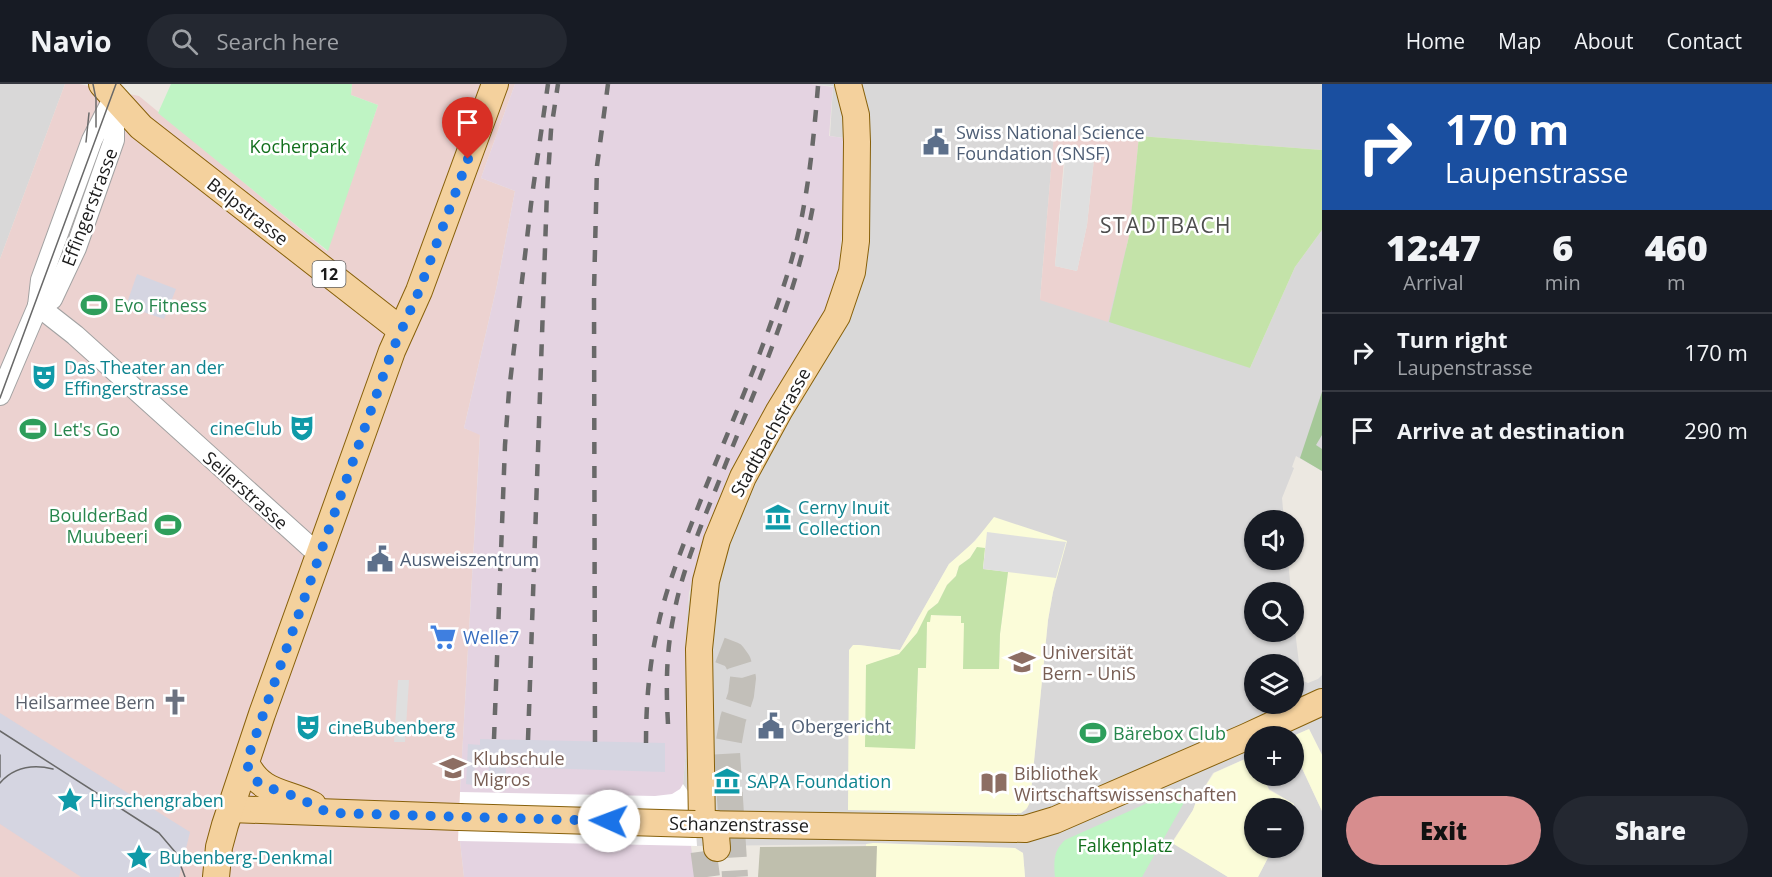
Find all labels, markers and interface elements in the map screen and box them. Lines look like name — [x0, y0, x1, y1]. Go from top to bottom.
search box — [147, 14, 567, 68]
text: Navio — [30, 22, 111, 60]
icon: search — [168, 25, 201, 58]
text: Search here — [216, 26, 339, 56]
text: Home — [1406, 27, 1465, 55]
text: Map — [1498, 27, 1541, 55]
text: About — [1574, 27, 1634, 55]
text: Contact — [1667, 27, 1742, 55]
pin — [442, 97, 493, 159]
text: 170 m — [1445, 100, 1569, 157]
icon: arrive — [451, 106, 484, 139]
icon: right — [1346, 108, 1424, 186]
place label: Swiss National Science Foundation (SNSF) — [956, 120, 1145, 165]
public building icon: Swiss National Science Foundation (SNSF) — [921, 127, 951, 157]
park label: Kocherpark — [250, 134, 347, 158]
street label: Effingerstrasse — [55, 145, 123, 269]
text: Laupenstrasse — [1445, 154, 1628, 191]
street label: Belpstrasse — [202, 172, 294, 250]
district label: STADTBACH — [1100, 211, 1232, 239]
text: 12:47 — [1386, 223, 1481, 272]
text: 6 — [1552, 223, 1573, 272]
text: 460 — [1645, 223, 1708, 272]
road number: 12 — [312, 261, 346, 287]
text: Arrival — [1403, 269, 1464, 296]
text: min — [1545, 269, 1581, 296]
text: m — [1667, 269, 1686, 296]
sports icon: Evo Fitness — [79, 290, 109, 320]
place label: Evo Fitness — [114, 293, 207, 317]
text: Turn right — [1397, 324, 1508, 354]
icon: right — [1346, 336, 1379, 369]
text: 170 m — [1684, 337, 1748, 367]
text: Laupenstrasse — [1397, 354, 1533, 381]
place label: Das Theater an der Effingerstrasse — [64, 355, 225, 400]
theatre icon: Das Theater an der Effingerstrasse — [29, 362, 59, 392]
street label: Stadtbachstrasse — [725, 363, 815, 501]
theatre icon: cineClub — [287, 413, 317, 443]
sports icon: Let's Go — [18, 414, 48, 444]
icon: arrive — [1346, 414, 1379, 447]
text: Arrive at destination — [1397, 415, 1625, 445]
text: 290 m — [1684, 415, 1748, 445]
place label: cineClub — [210, 416, 282, 440]
place label: Let's Go — [53, 417, 120, 441]
street label: Seilerstrasse — [199, 446, 293, 534]
place label: Cerny Inuit Collection — [798, 495, 890, 540]
museum icon: Cerny Inuit Collection — [763, 502, 793, 532]
place label: BoulderBad Muubeeri — [49, 503, 148, 548]
sports icon: BoulderBad Muubeeri — [153, 510, 183, 540]
map controls — [1244, 510, 1304, 858]
button: sound — [1244, 510, 1304, 570]
public building icon: Ausweiszentrum — [365, 544, 395, 574]
place label: Ausweiszentrum — [400, 547, 539, 571]
button: search — [1244, 582, 1304, 642]
supermarket icon: Welle7 — [428, 622, 458, 652]
place label: Welle7 — [463, 625, 519, 649]
place label: Universität Bern - UniS — [1042, 640, 1136, 685]
school or university icon: Universität Bern - UniS — [1007, 647, 1037, 677]
button: layers — [1244, 654, 1304, 714]
church icon: Heilsarmee Bern — [160, 687, 190, 717]
place label: Heilsarmee Bern — [15, 690, 155, 714]
public building icon: Obergericht — [756, 711, 786, 741]
theatre icon: cineBubenberg — [293, 712, 323, 742]
place label: Obergericht — [791, 714, 891, 738]
place label: cineBubenberg — [328, 715, 456, 739]
sports icon: Bärebox Club — [1078, 718, 1108, 748]
place label: Bärebox Club — [1113, 721, 1226, 745]
button: + — [1244, 726, 1304, 786]
place label: Klubschule Migros — [473, 746, 565, 791]
school or university icon: Klubschule Migros — [438, 753, 468, 783]
place label: Bibliothek Wirtschaftswissenschaften — [1014, 761, 1237, 806]
museum icon: SAPA Foundation — [712, 766, 742, 796]
library icon: Bibliothek Wirtschaftswissenschaften — [979, 768, 1009, 798]
place label: SAPA Foundation — [747, 769, 891, 793]
place icon: Hirschengraben — [55, 785, 85, 815]
place label: Hirschengraben — [90, 788, 224, 812]
position arrow — [577, 789, 641, 853]
button: Exit — [1346, 796, 1541, 865]
button: Share — [1553, 796, 1748, 865]
button: − — [1244, 798, 1304, 858]
street label: Schanzenstrasse — [669, 811, 809, 837]
park label: Falkenplatz — [1078, 833, 1172, 857]
place icon: Bubenberg-Denkmal — [124, 842, 154, 872]
place label: Bubenberg-Denkmal — [159, 845, 333, 869]

